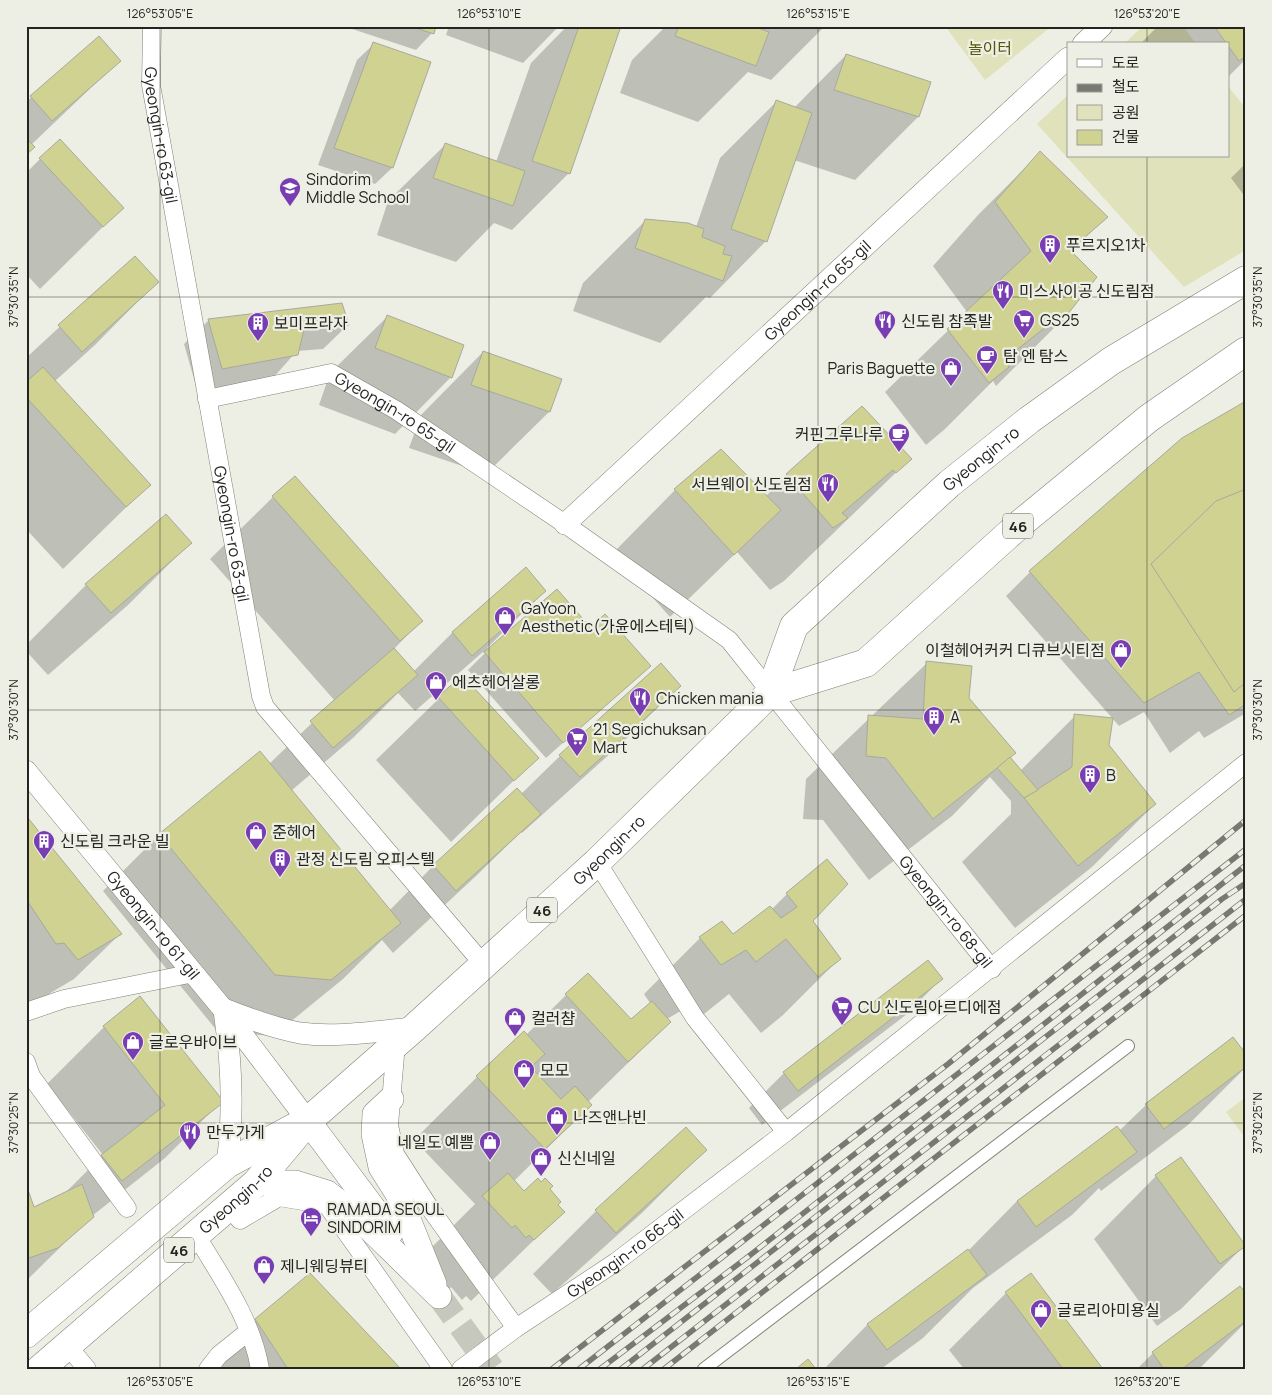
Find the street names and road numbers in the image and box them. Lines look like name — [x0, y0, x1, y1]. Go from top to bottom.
street label: Gyeongin-ro 63-gil — [140, 67, 183, 205]
street label: Gyeongin-ro 65-gil — [759, 235, 876, 345]
street label: Gyeongin-ro 65-gil — [331, 366, 460, 458]
street label: Gyeongin-ro — [938, 421, 1024, 496]
street label: Gyeongin-ro 63-gil — [209, 464, 255, 604]
road number: 46 — [1003, 514, 1033, 538]
street label: Gyeongin-ro — [568, 810, 650, 890]
street label: Gyeongin-ro 68-gil — [894, 851, 998, 973]
street label: Gyeongin-ro 61-gil — [102, 866, 205, 984]
road number: 46 — [527, 898, 557, 922]
street label: Gyeongin-ro — [194, 1161, 277, 1238]
street label: Gyeongin-ro 66-gil — [562, 1203, 688, 1303]
road number: 46 — [164, 1238, 194, 1262]

